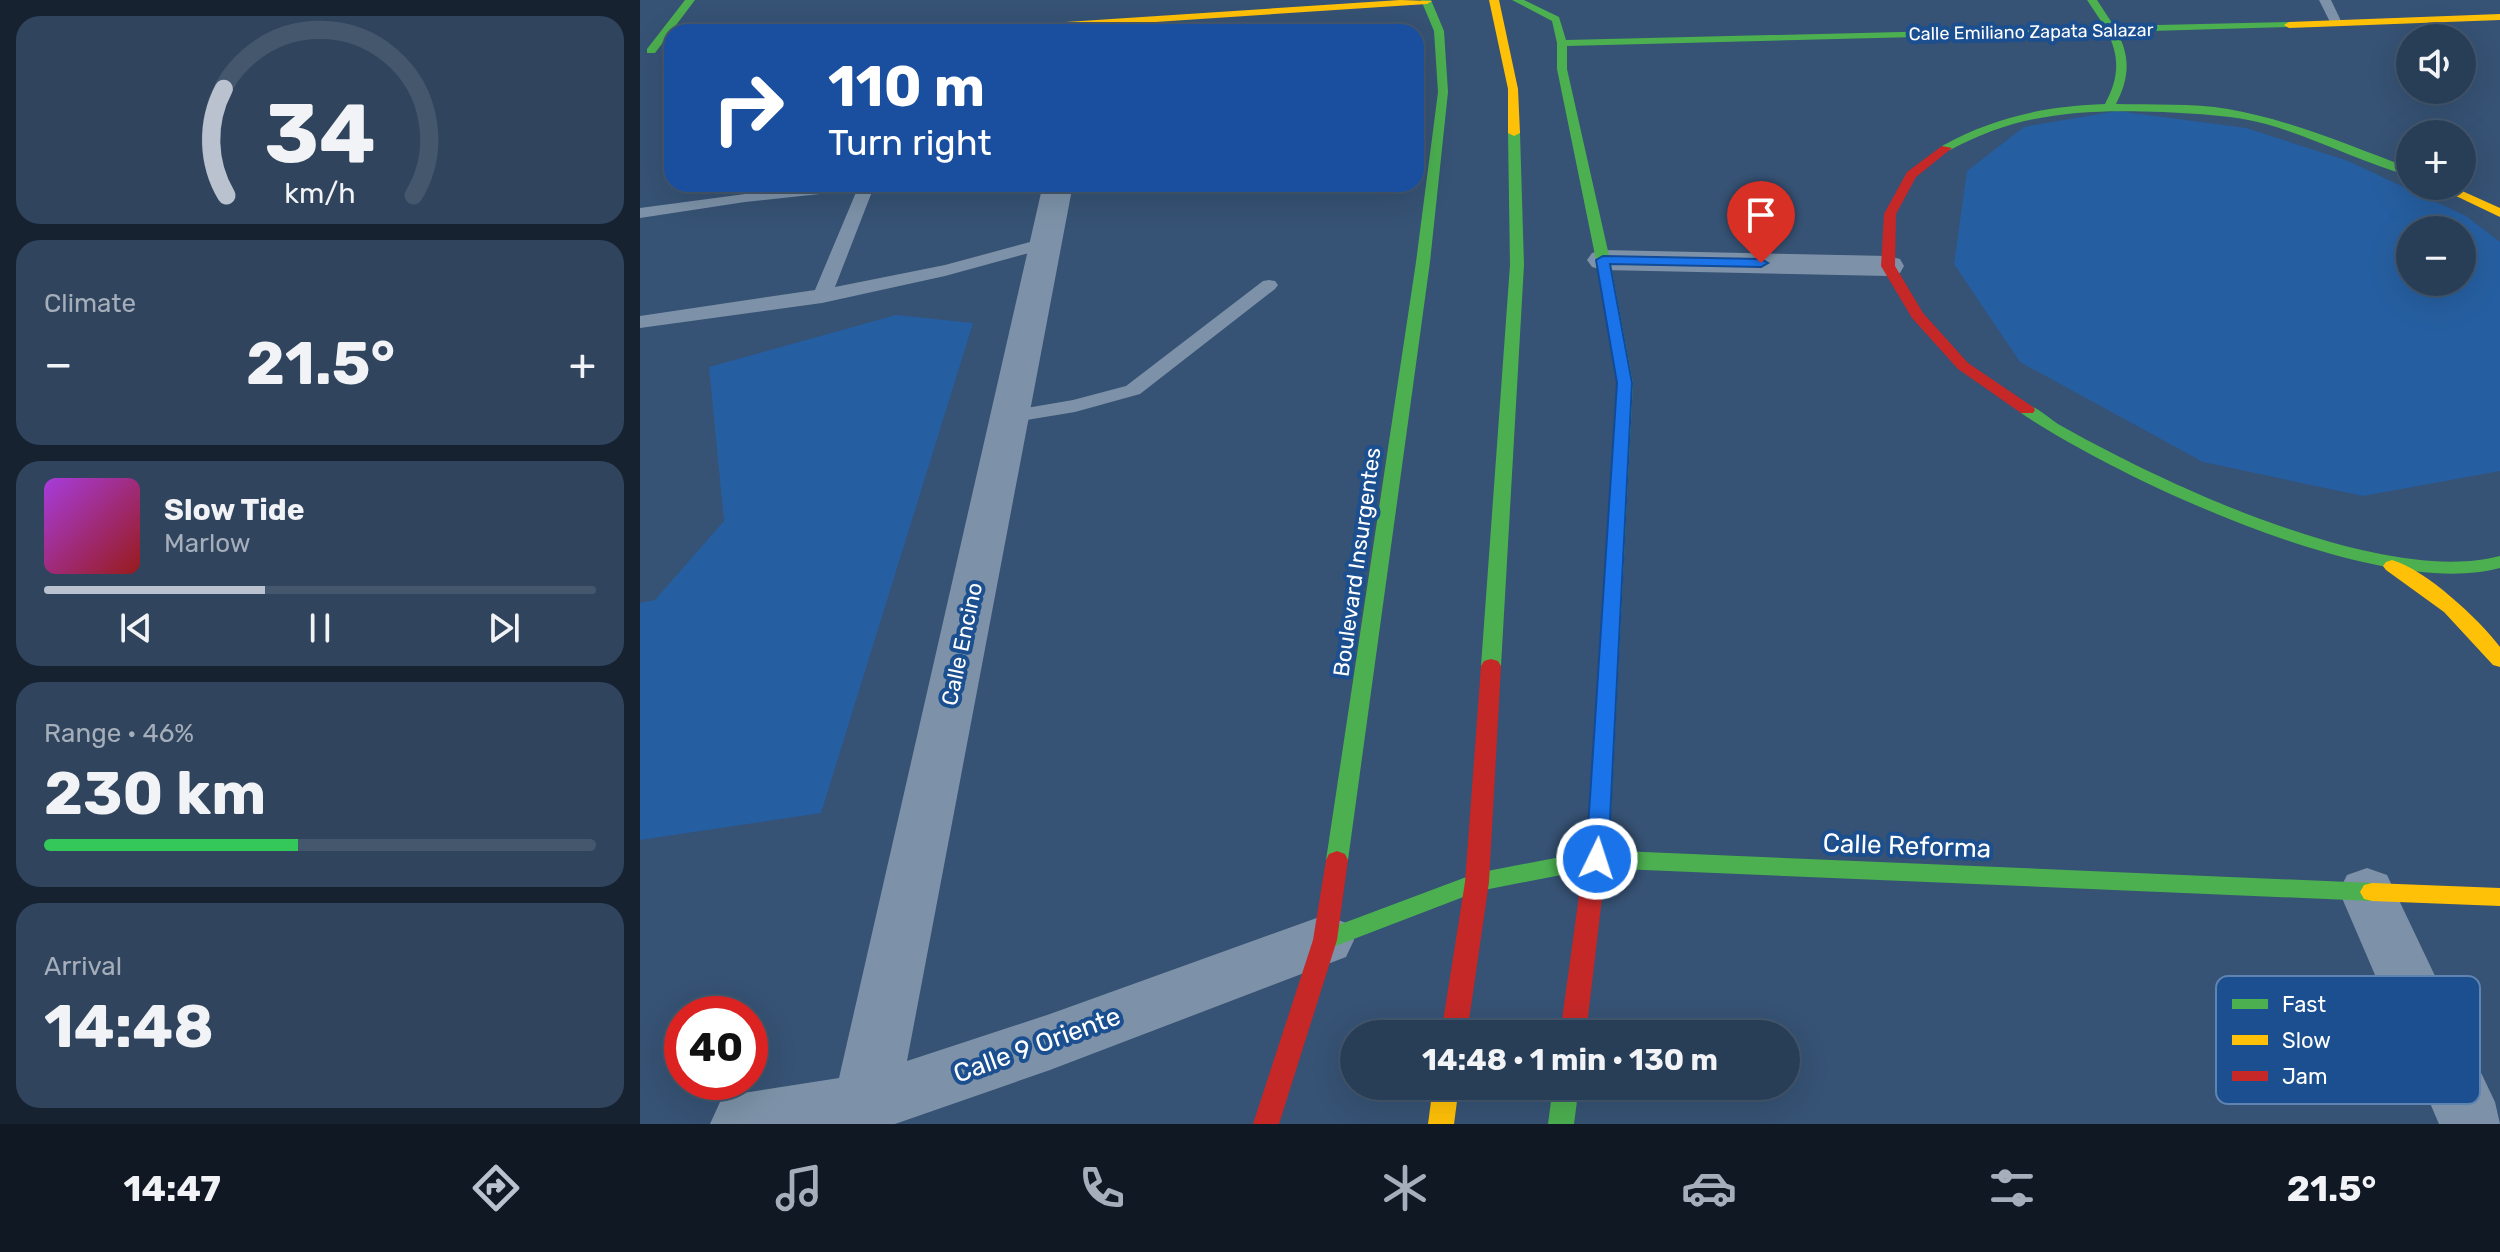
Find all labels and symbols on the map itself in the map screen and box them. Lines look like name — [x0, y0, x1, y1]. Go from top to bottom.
street label: Calle Emiliano Zapata Salazar — [1908, 19, 2154, 45]
pin — [1727, 181, 1795, 263]
street label: Boulevard Insurgentes — [1328, 446, 1386, 678]
street label: Calle Encino — [936, 580, 988, 708]
position arrow — [1555, 817, 1639, 901]
street label: Calle Reforma — [1822, 828, 1992, 864]
legend — [2216, 976, 2480, 1104]
text: Fast — [2282, 991, 2327, 1018]
speed limit sign: 40 — [664, 996, 768, 1100]
street label: Calle 9 Oriente — [949, 1000, 1125, 1090]
text: Slow — [2282, 1027, 2331, 1054]
text: Jam — [2282, 1063, 2328, 1090]

